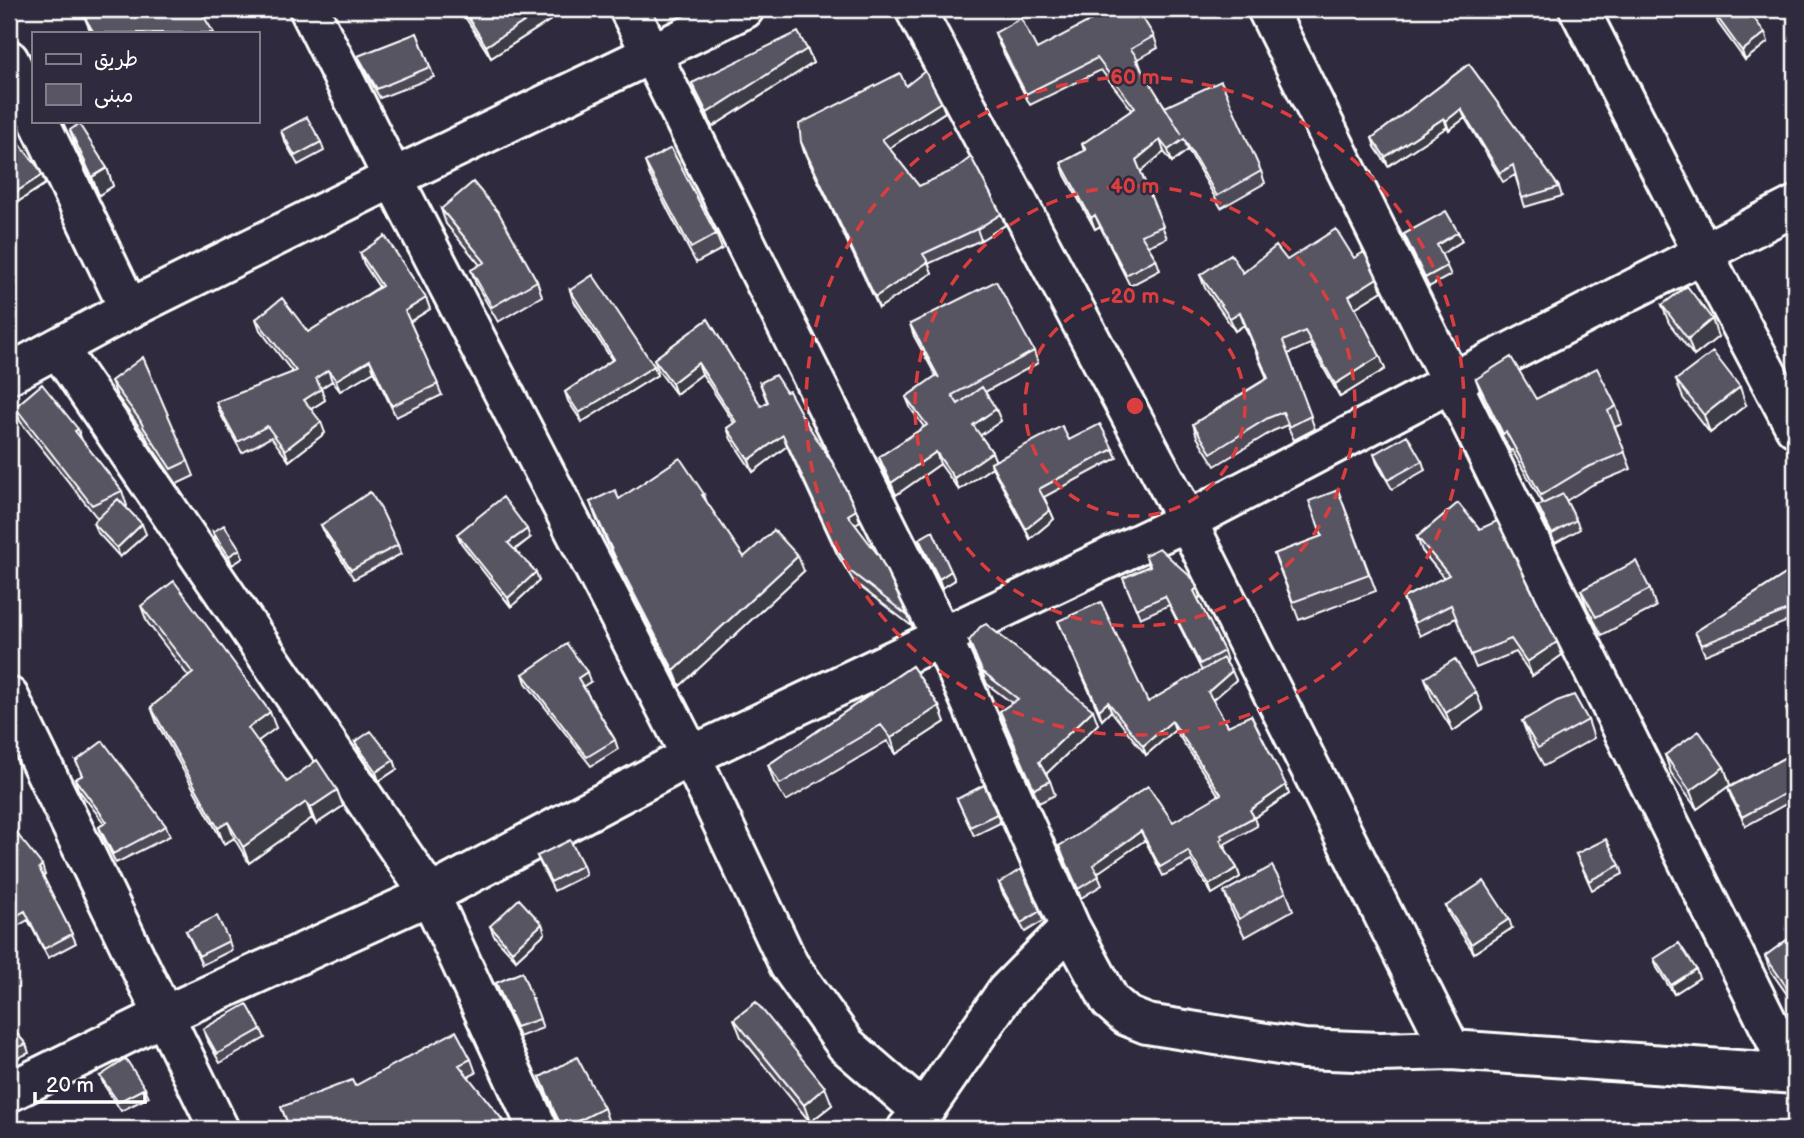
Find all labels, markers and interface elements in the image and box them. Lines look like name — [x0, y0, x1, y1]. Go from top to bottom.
legend — [32, 32, 259, 122]
text: طريق — [94, 47, 138, 72]
text: 60 m — [1110, 65, 1160, 90]
text: مبنى — [94, 83, 133, 109]
text: 40 m — [1110, 174, 1160, 199]
text: 20 m — [1111, 284, 1159, 309]
centre of rings — [1123, 394, 1147, 418]
scale bar — [35, 1061, 145, 1105]
text: 20 m — [46, 1073, 94, 1098]

